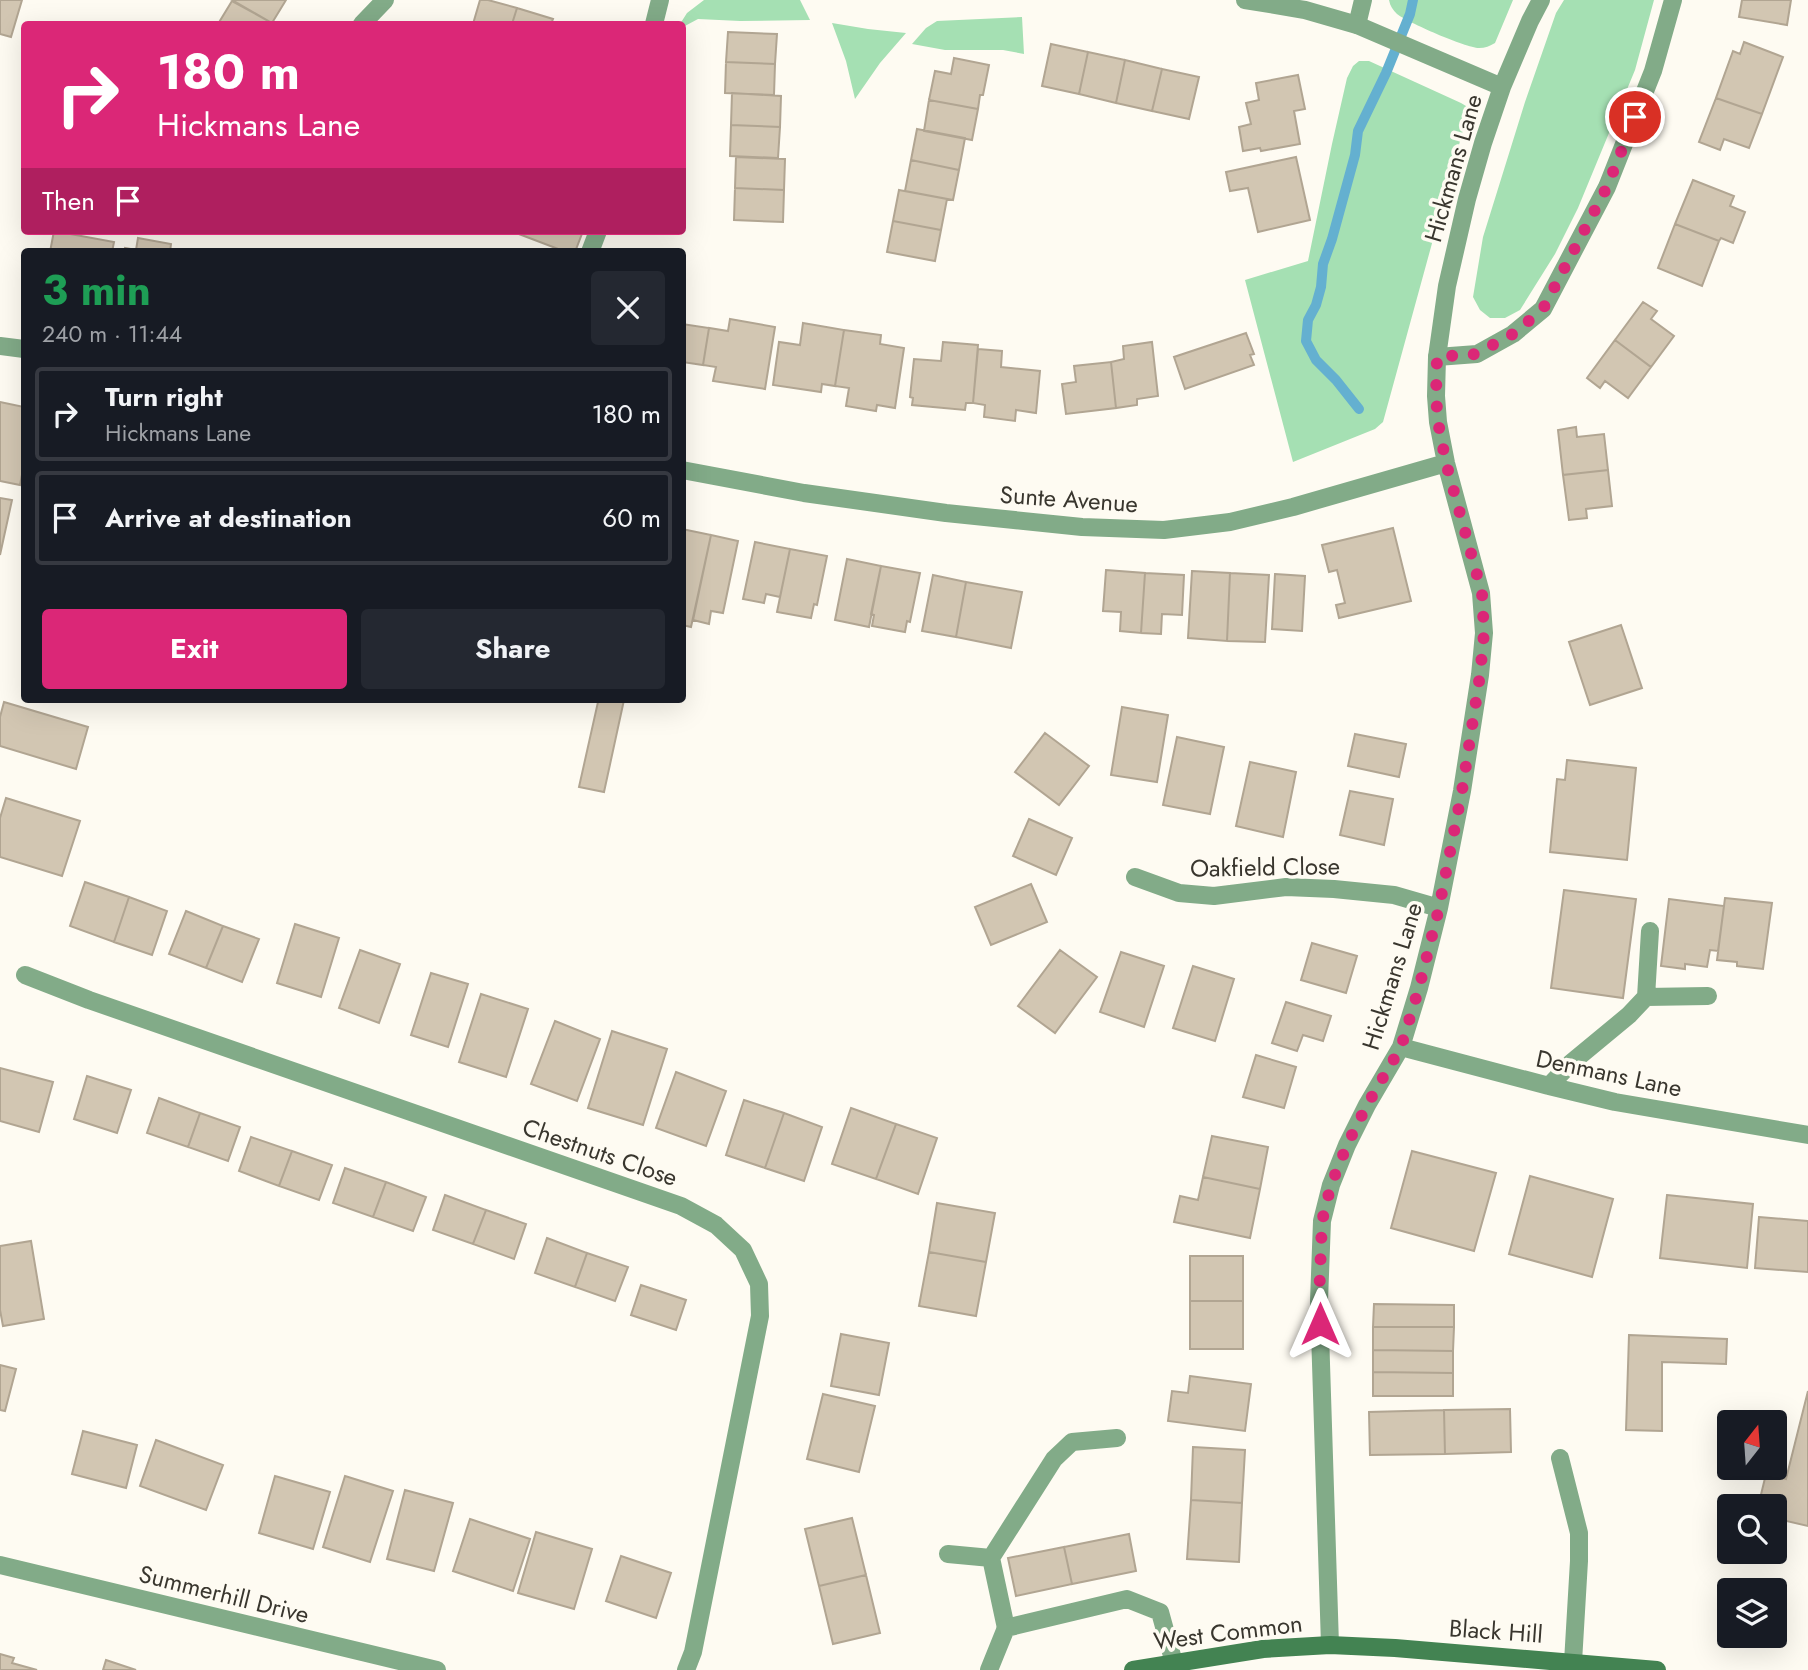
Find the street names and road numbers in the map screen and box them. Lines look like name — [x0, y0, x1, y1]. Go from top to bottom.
street label: Hickmans Lane — [1415, 90, 1491, 246]
street label: Sunte Avenue — [999, 477, 1139, 521]
street label: Oakfield Close — [1190, 848, 1340, 886]
street label: Hickmans Lane — [1353, 898, 1431, 1054]
street label: Denmans Lane — [1533, 1040, 1685, 1106]
street label: Chestnuts Close — [518, 1109, 682, 1195]
street label: Summerhill Drive — [135, 1556, 313, 1632]
street label: West Common — [1152, 1606, 1304, 1658]
street label: Black Hill — [1448, 1610, 1544, 1652]

